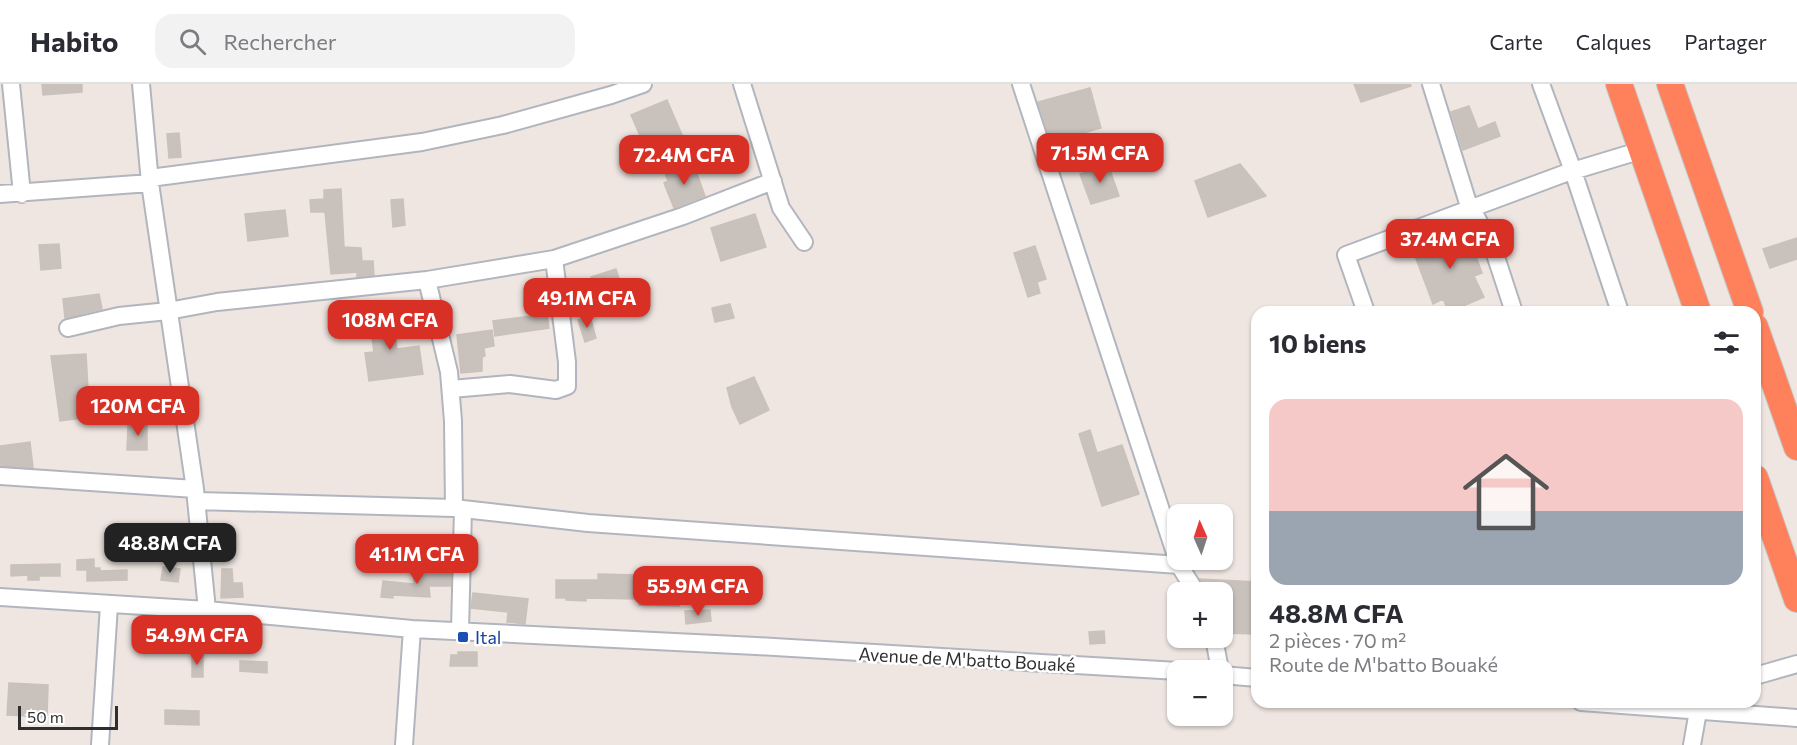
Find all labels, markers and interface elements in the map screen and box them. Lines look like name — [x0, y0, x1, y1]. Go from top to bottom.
search box — [155, 14, 575, 68]
text: Habito — [30, 24, 119, 58]
icon: search — [176, 25, 209, 58]
text: Rechercher — [224, 28, 337, 55]
text: Carte — [1490, 29, 1543, 54]
text: Calques — [1576, 29, 1651, 54]
text: Partager — [1684, 29, 1767, 54]
pin: 71.5M CFA — [1031, 133, 1169, 184]
pin: 72.4M CFA — [615, 135, 753, 186]
text: 71.5M CFA — [1051, 140, 1149, 164]
text: 72.4M CFA — [633, 142, 735, 166]
pin: 37.4M CFA — [1381, 219, 1519, 270]
text: 37.4M CFA — [1400, 226, 1500, 250]
pin: 49.1M CFA — [518, 278, 656, 329]
text: 49.1M CFA — [537, 285, 637, 309]
pin: 108M CFA — [328, 300, 452, 351]
text: 108M CFA — [342, 307, 438, 331]
icon: filters — [1710, 326, 1743, 359]
text: 10 biens — [1269, 327, 1367, 358]
pin: 120M CFA — [76, 386, 200, 437]
text: 120M CFA — [90, 393, 186, 417]
icon: home — [1452, 438, 1560, 546]
north arrow — [1167, 504, 1233, 570]
map controls — [1167, 504, 1233, 726]
pin: 48.8M CFA — [101, 523, 239, 574]
text: 48.8M CFA — [118, 530, 222, 554]
pin: 41.1M CFA — [348, 534, 486, 585]
text: 41.1M CFA — [369, 541, 465, 565]
pin: 55.9M CFA — [629, 566, 767, 617]
text: 55.9M CFA — [647, 573, 749, 597]
button: + — [1167, 582, 1233, 648]
text: 48.8M CFA — [1269, 597, 1404, 628]
pin: 54.9M CFA — [128, 615, 266, 666]
text: 54.9M CFA — [145, 622, 249, 646]
place label: Ital — [475, 626, 501, 648]
text: 2 pièces · 70 m² — [1269, 628, 1406, 652]
marker: Ital — [456, 630, 470, 644]
street label: Avenue de M'batto Bouaké — [858, 642, 1076, 676]
text: Route de M'batto Bouaké — [1269, 652, 1498, 676]
button: − — [1167, 660, 1233, 726]
scale bar — [18, 703, 118, 730]
text: 50 m — [27, 707, 64, 726]

